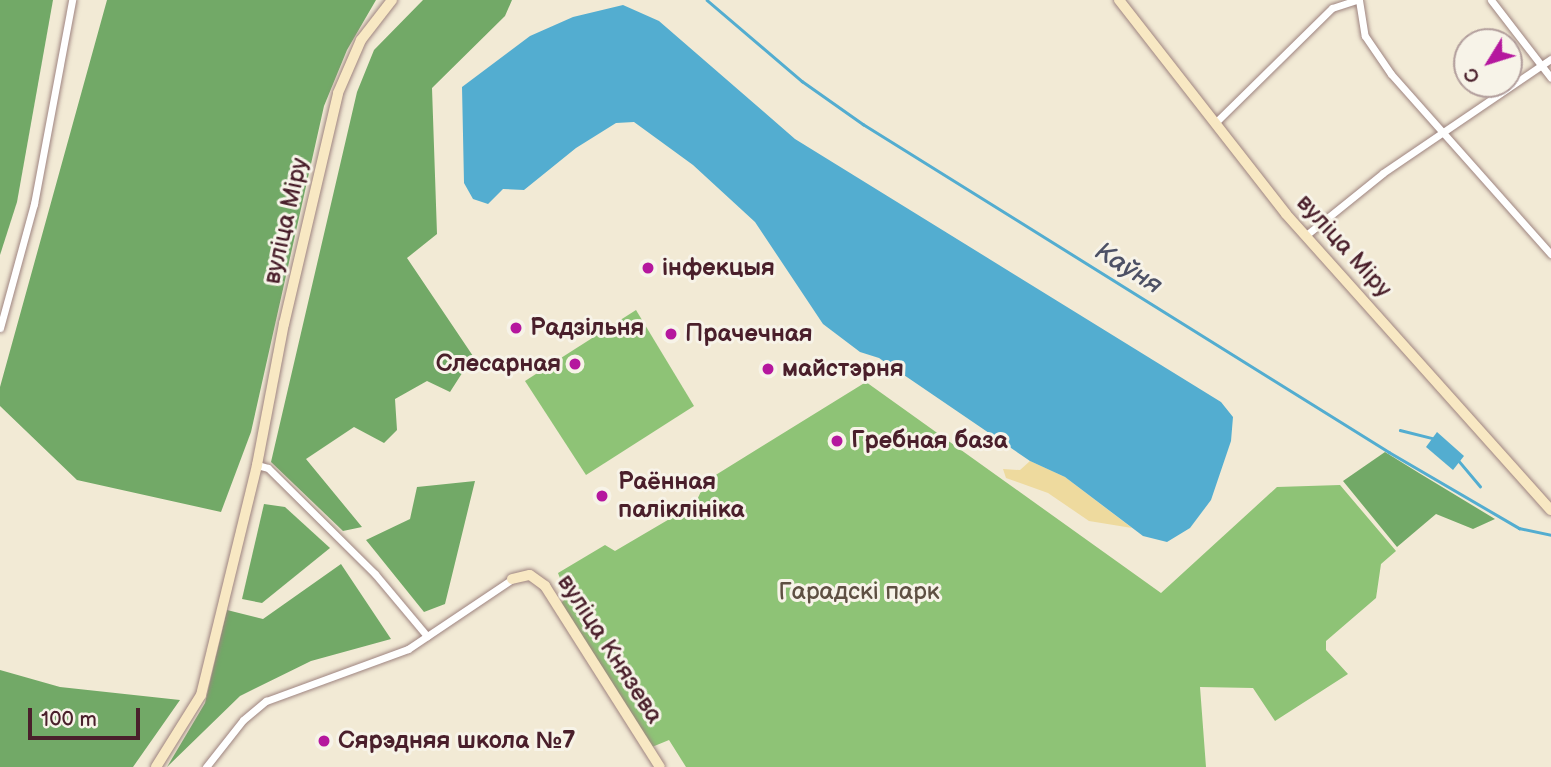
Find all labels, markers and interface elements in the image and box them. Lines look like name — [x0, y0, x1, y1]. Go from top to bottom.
north arrow — [1453, 28, 1523, 98]
text: С — [1460, 63, 1486, 87]
street label: вуліца Міру — [258, 155, 314, 287]
street label: вуліца Міру — [1290, 189, 1398, 303]
water label: Каўня — [1089, 236, 1167, 302]
place label: інфекцыя — [662, 254, 775, 282]
marker: інфекцыя — [640, 260, 656, 276]
place label: Радзільня — [530, 314, 644, 342]
marker: Радзільня — [508, 320, 524, 336]
place label: Прачечная — [685, 320, 813, 348]
marker: Прачечная — [663, 326, 679, 342]
place label: Слесарная — [436, 350, 561, 378]
place label: майстэрня — [782, 355, 904, 383]
marker: Слесарная — [567, 356, 583, 372]
marker: майстэрня — [760, 361, 776, 377]
place label: Гребная база — [851, 427, 1008, 455]
marker: Гребная база — [829, 433, 845, 449]
place label: Раённая паліклініка — [618, 468, 745, 524]
marker: Раённая паліклініка — [592, 486, 612, 506]
street label: вуліца Князева — [551, 569, 669, 729]
park label: Гарадскі парк — [778, 578, 940, 606]
scale bar — [32, 694, 144, 738]
text: 100 m — [41, 707, 97, 732]
place label: Сярэдняя школа №7 — [338, 727, 576, 755]
marker: Сярэдняя школа №7 — [316, 733, 332, 749]

